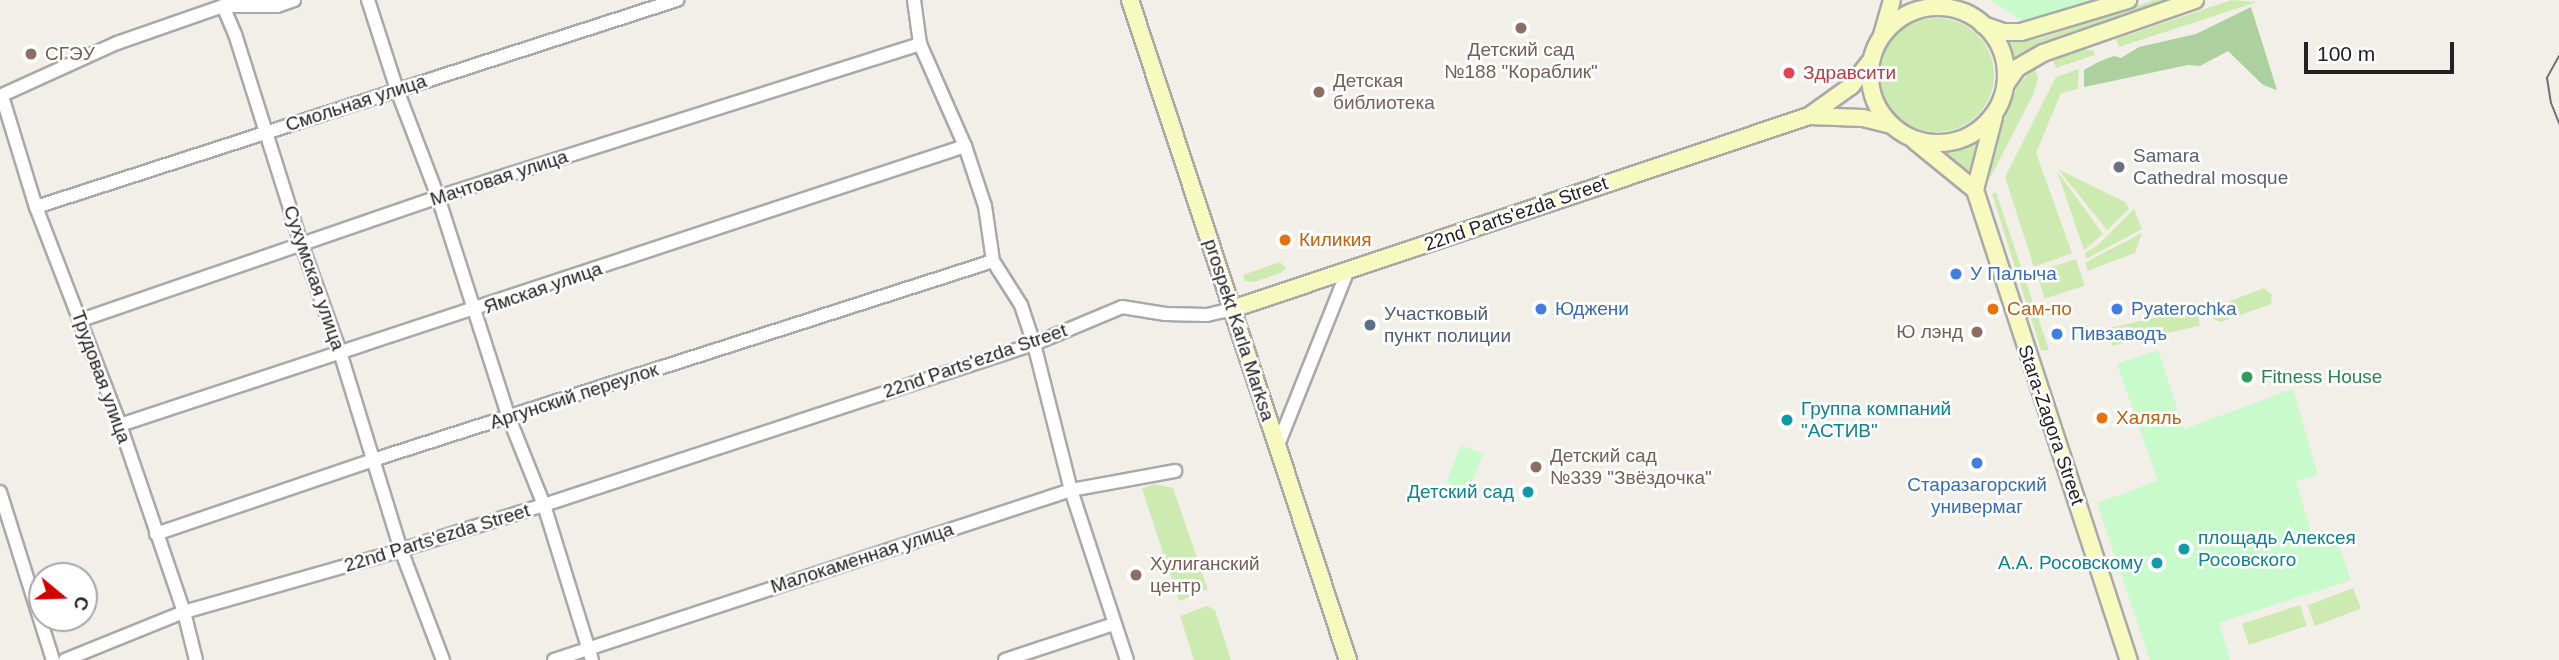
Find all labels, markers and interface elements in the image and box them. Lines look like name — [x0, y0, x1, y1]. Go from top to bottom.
marker: Детский сад №188 "Кораблик" — [1513, 20, 1529, 36]
scale bar — [2307, 28, 2458, 72]
place label: Детский сад №188 "Кораблик" — [1444, 39, 1598, 83]
text: 100 m — [2317, 42, 2375, 65]
place label: СГЭУ — [45, 43, 95, 65]
marker: СГЭУ — [23, 46, 39, 62]
place label: Здравсити — [1803, 62, 1896, 84]
marker: Здравсити — [1781, 65, 1797, 81]
street label: Смольная улица — [283, 69, 429, 137]
place label: Детская библиотека — [1333, 70, 1435, 114]
marker: Детская библиотека — [1311, 84, 1327, 100]
street label: Мачтовая улица — [427, 145, 571, 211]
place label: Samara Cathedral mosque — [2133, 145, 2288, 189]
marker: Samara Cathedral mosque — [2111, 159, 2127, 175]
street label: 22nd Parts'ezda Street — [1421, 172, 1611, 256]
street label: Сухумская улица — [279, 203, 349, 353]
place label: Киликия — [1299, 229, 1372, 251]
marker: Киликия — [1277, 232, 1293, 248]
street label: prospekt Karla Marksa — [1199, 236, 1279, 424]
street label: Ямская улица — [481, 257, 605, 319]
place label: У Палыча — [1970, 263, 2057, 285]
marker: У Палыча — [1948, 266, 1964, 282]
place label: Юджени — [1555, 298, 1629, 320]
place label: Сам-по — [2007, 298, 2072, 320]
place label: Pyaterochka — [2131, 298, 2237, 320]
marker: Юджени — [1533, 301, 1549, 317]
marker: Сам-по — [1985, 301, 2001, 317]
marker: Pyaterochka — [2109, 301, 2125, 317]
place label: Участковый пункт полиции — [1384, 303, 1511, 347]
street label: Трудовая улица — [66, 307, 136, 447]
marker: Участковый пункт полиции — [1362, 317, 1378, 333]
street label: 22nd Parts'ezda Street — [880, 319, 1070, 403]
place label: Ю лэнд — [1896, 321, 1963, 343]
place label: Пивзаводъ — [2071, 323, 2167, 345]
marker: Ю лэнд — [1969, 324, 1985, 340]
marker: Пивзаводъ — [2049, 326, 2065, 342]
street label: Stara-Zagora Street — [2013, 342, 2089, 508]
street label: Аргунский переулок — [487, 358, 661, 434]
place label: Fitness House — [2261, 366, 2382, 388]
marker: Fitness House — [2239, 369, 2255, 385]
place label: Группа компаний "АСТИВ" — [1801, 398, 1951, 442]
place label: Халяль — [2116, 407, 2182, 429]
marker: Халяль — [2094, 410, 2110, 426]
marker: Группа компаний "АСТИВ" — [1779, 412, 1795, 428]
place label: Детский сад №339 "Звёздочка" — [1550, 445, 1712, 489]
marker: Старазагорский универмаг — [1969, 455, 1985, 471]
marker: Детский сад №339 "Звёздочка" — [1528, 459, 1544, 475]
place label: Старазагорский универмаг — [1907, 474, 2047, 518]
place label: Детский сад — [1407, 481, 1514, 503]
marker: Детский сад — [1520, 484, 1536, 500]
street label: 22nd Parts'ezda Street — [342, 499, 532, 577]
street label: Малокаменная улица — [768, 518, 956, 598]
place label: площадь Алексея Росовского — [2198, 527, 2356, 571]
marker: площадь Алексея Росовского — [2176, 541, 2192, 557]
place label: А.А. Росовскому — [1998, 552, 2143, 574]
place label: Хулиганский центр — [1150, 553, 1260, 597]
marker: А.А. Росовскому — [2149, 555, 2165, 571]
north arrow — [28, 562, 98, 632]
marker: Хулиганский центр — [1128, 567, 1144, 583]
text: С — [69, 593, 94, 613]

